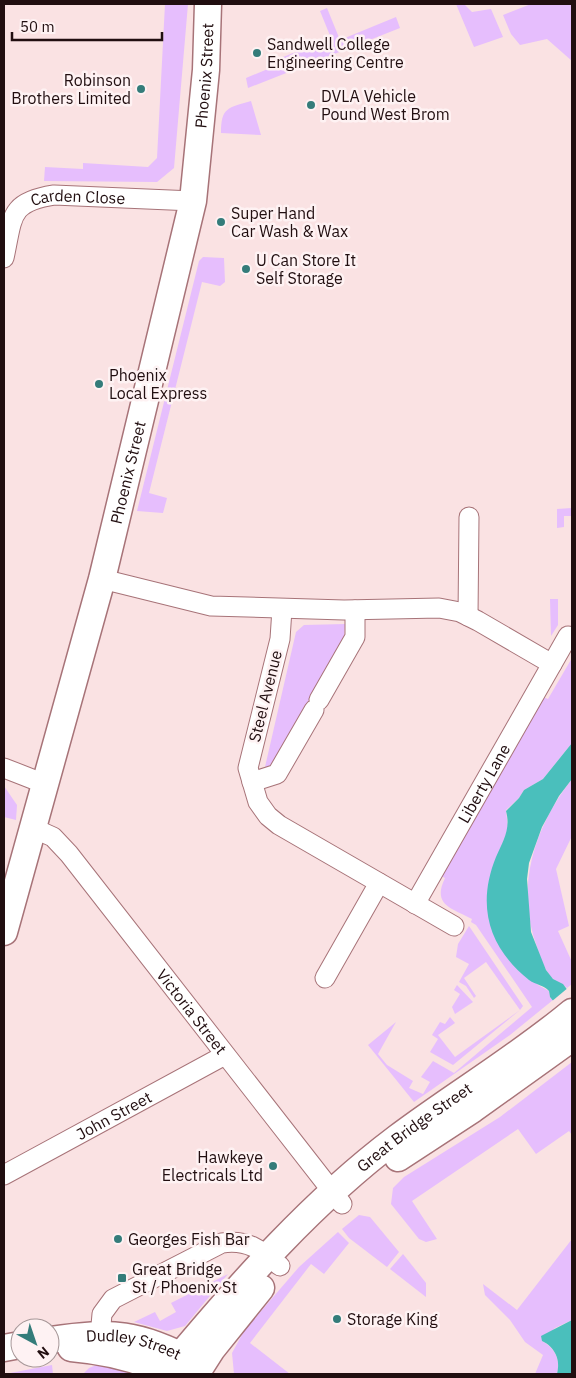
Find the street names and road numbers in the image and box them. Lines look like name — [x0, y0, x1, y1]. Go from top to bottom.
street label: Phoenix Street — [190, 23, 217, 129]
street label: Carden Close — [28, 185, 126, 210]
street label: Phoenix Street — [106, 419, 150, 526]
street label: Steel Avenue — [244, 648, 286, 744]
street label: Liberty Lane — [453, 740, 514, 826]
street label: Victoria Street — [152, 965, 231, 1058]
street label: Great Bridge Street — [353, 1078, 476, 1176]
street label: John Street — [73, 1087, 155, 1144]
street label: Dudley Street — [85, 1325, 185, 1364]

